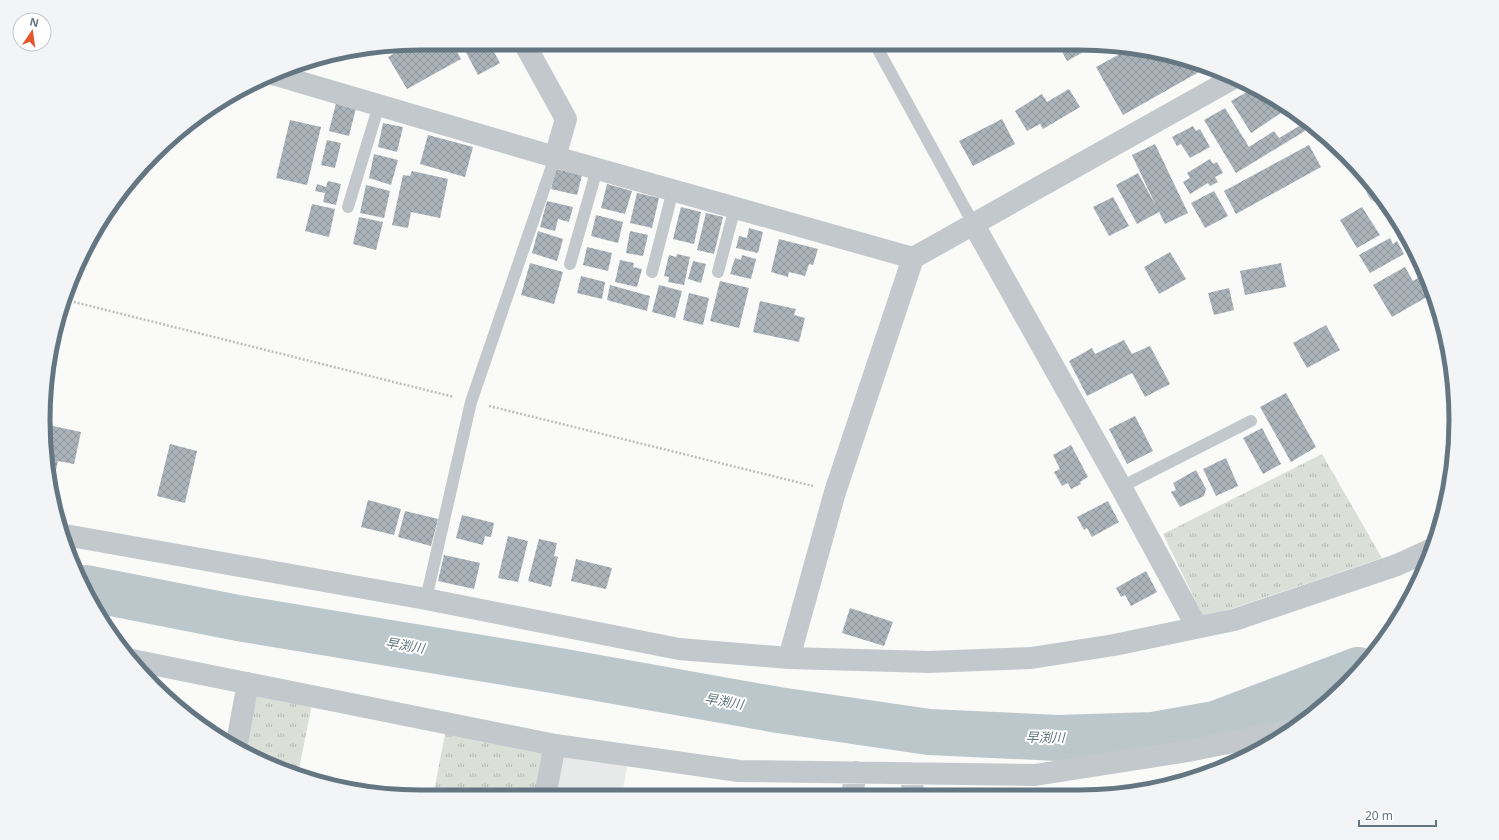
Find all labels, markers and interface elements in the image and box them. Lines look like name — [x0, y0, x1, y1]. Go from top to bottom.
north arrow — [12, 12, 52, 52]
text: N — [28, 13, 40, 30]
water label: 早渕川 — [384, 633, 428, 657]
water label: 早渕川 — [703, 689, 747, 714]
water label: 早渕川 — [1025, 728, 1067, 746]
scale bar — [1359, 802, 1436, 828]
text: 20 m — [1365, 807, 1393, 824]

